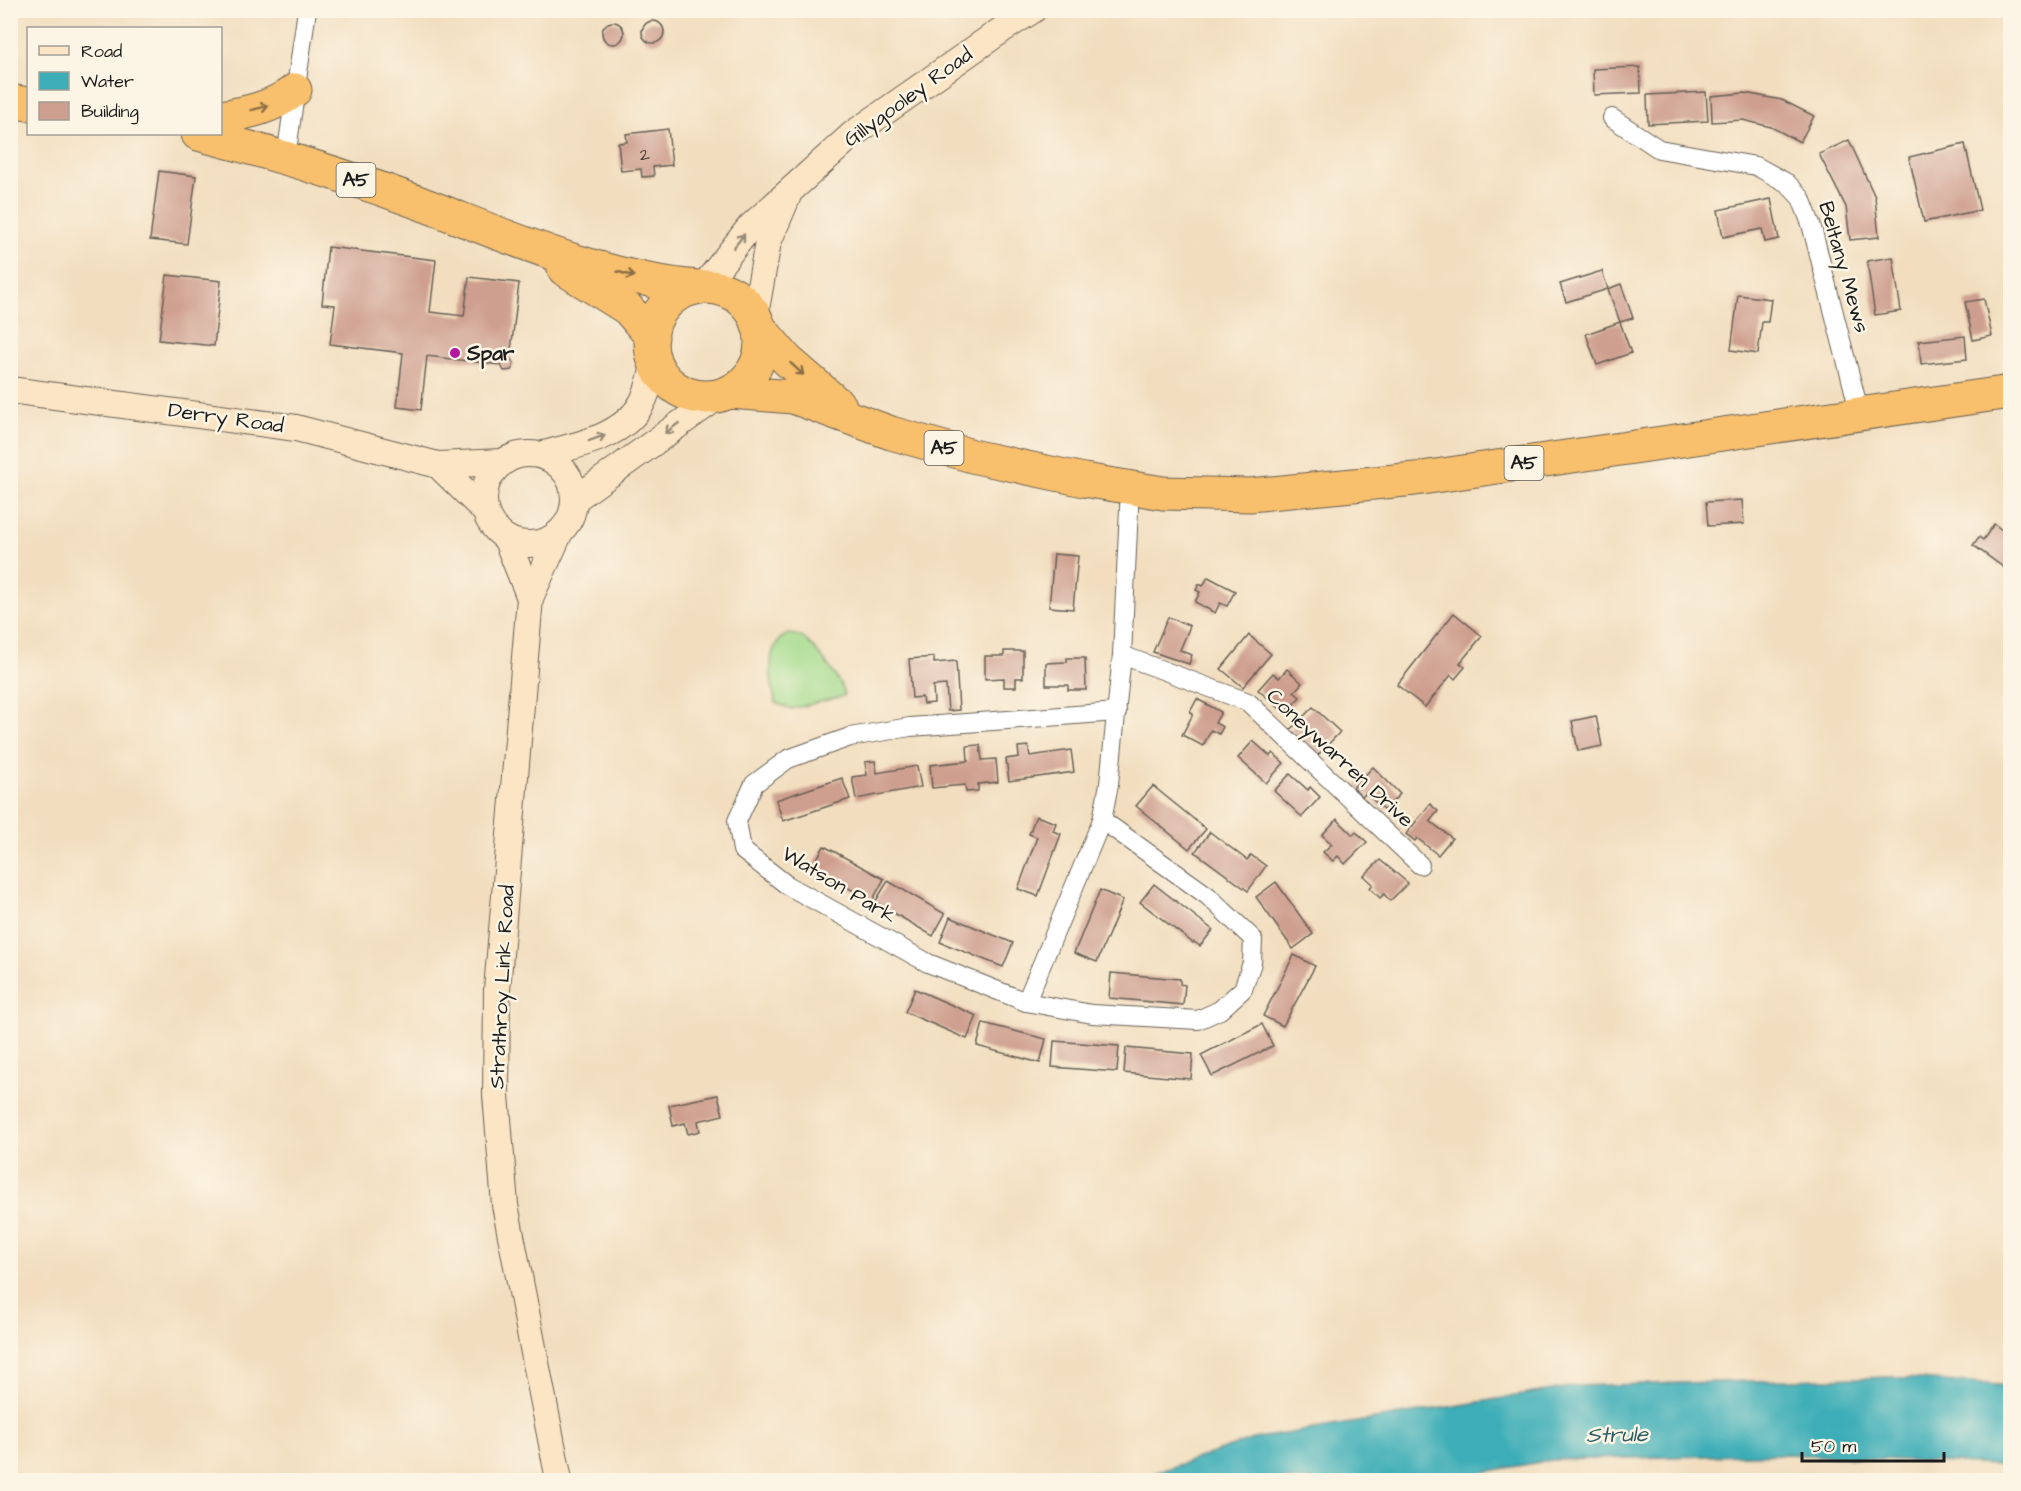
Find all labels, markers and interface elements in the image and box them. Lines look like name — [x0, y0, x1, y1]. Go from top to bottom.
legend — [27, 27, 222, 135]
text: Road — [81, 39, 122, 64]
street label: Gillygooley Road — [838, 40, 980, 155]
text: Water — [81, 69, 134, 94]
text: Building — [81, 99, 139, 125]
one-way arrow — [250, 102, 269, 114]
house number: 2 — [640, 142, 651, 167]
road number: A5 — [336, 163, 376, 197]
street label: Beltany Mews — [1809, 198, 1877, 337]
one-way arrow — [733, 233, 746, 249]
one-way arrow — [616, 269, 635, 281]
place label: Spar — [466, 339, 515, 369]
marker: Spar — [448, 346, 462, 360]
one-way arrow — [789, 362, 804, 376]
street label: Derry Road — [166, 396, 286, 442]
one-way arrow — [664, 422, 680, 435]
road number: A5 — [924, 431, 964, 465]
one-way arrow — [587, 432, 606, 443]
road number: A5 — [1504, 446, 1544, 480]
street label: Coneywarren Drive — [1259, 682, 1420, 835]
street label: Watson Park — [776, 839, 902, 931]
street label: Strathroy Link Road — [482, 884, 524, 1090]
water label: Strule — [1586, 1419, 1649, 1451]
scale bar — [1802, 1425, 1944, 1463]
text: 50 m — [1811, 1434, 1856, 1459]

